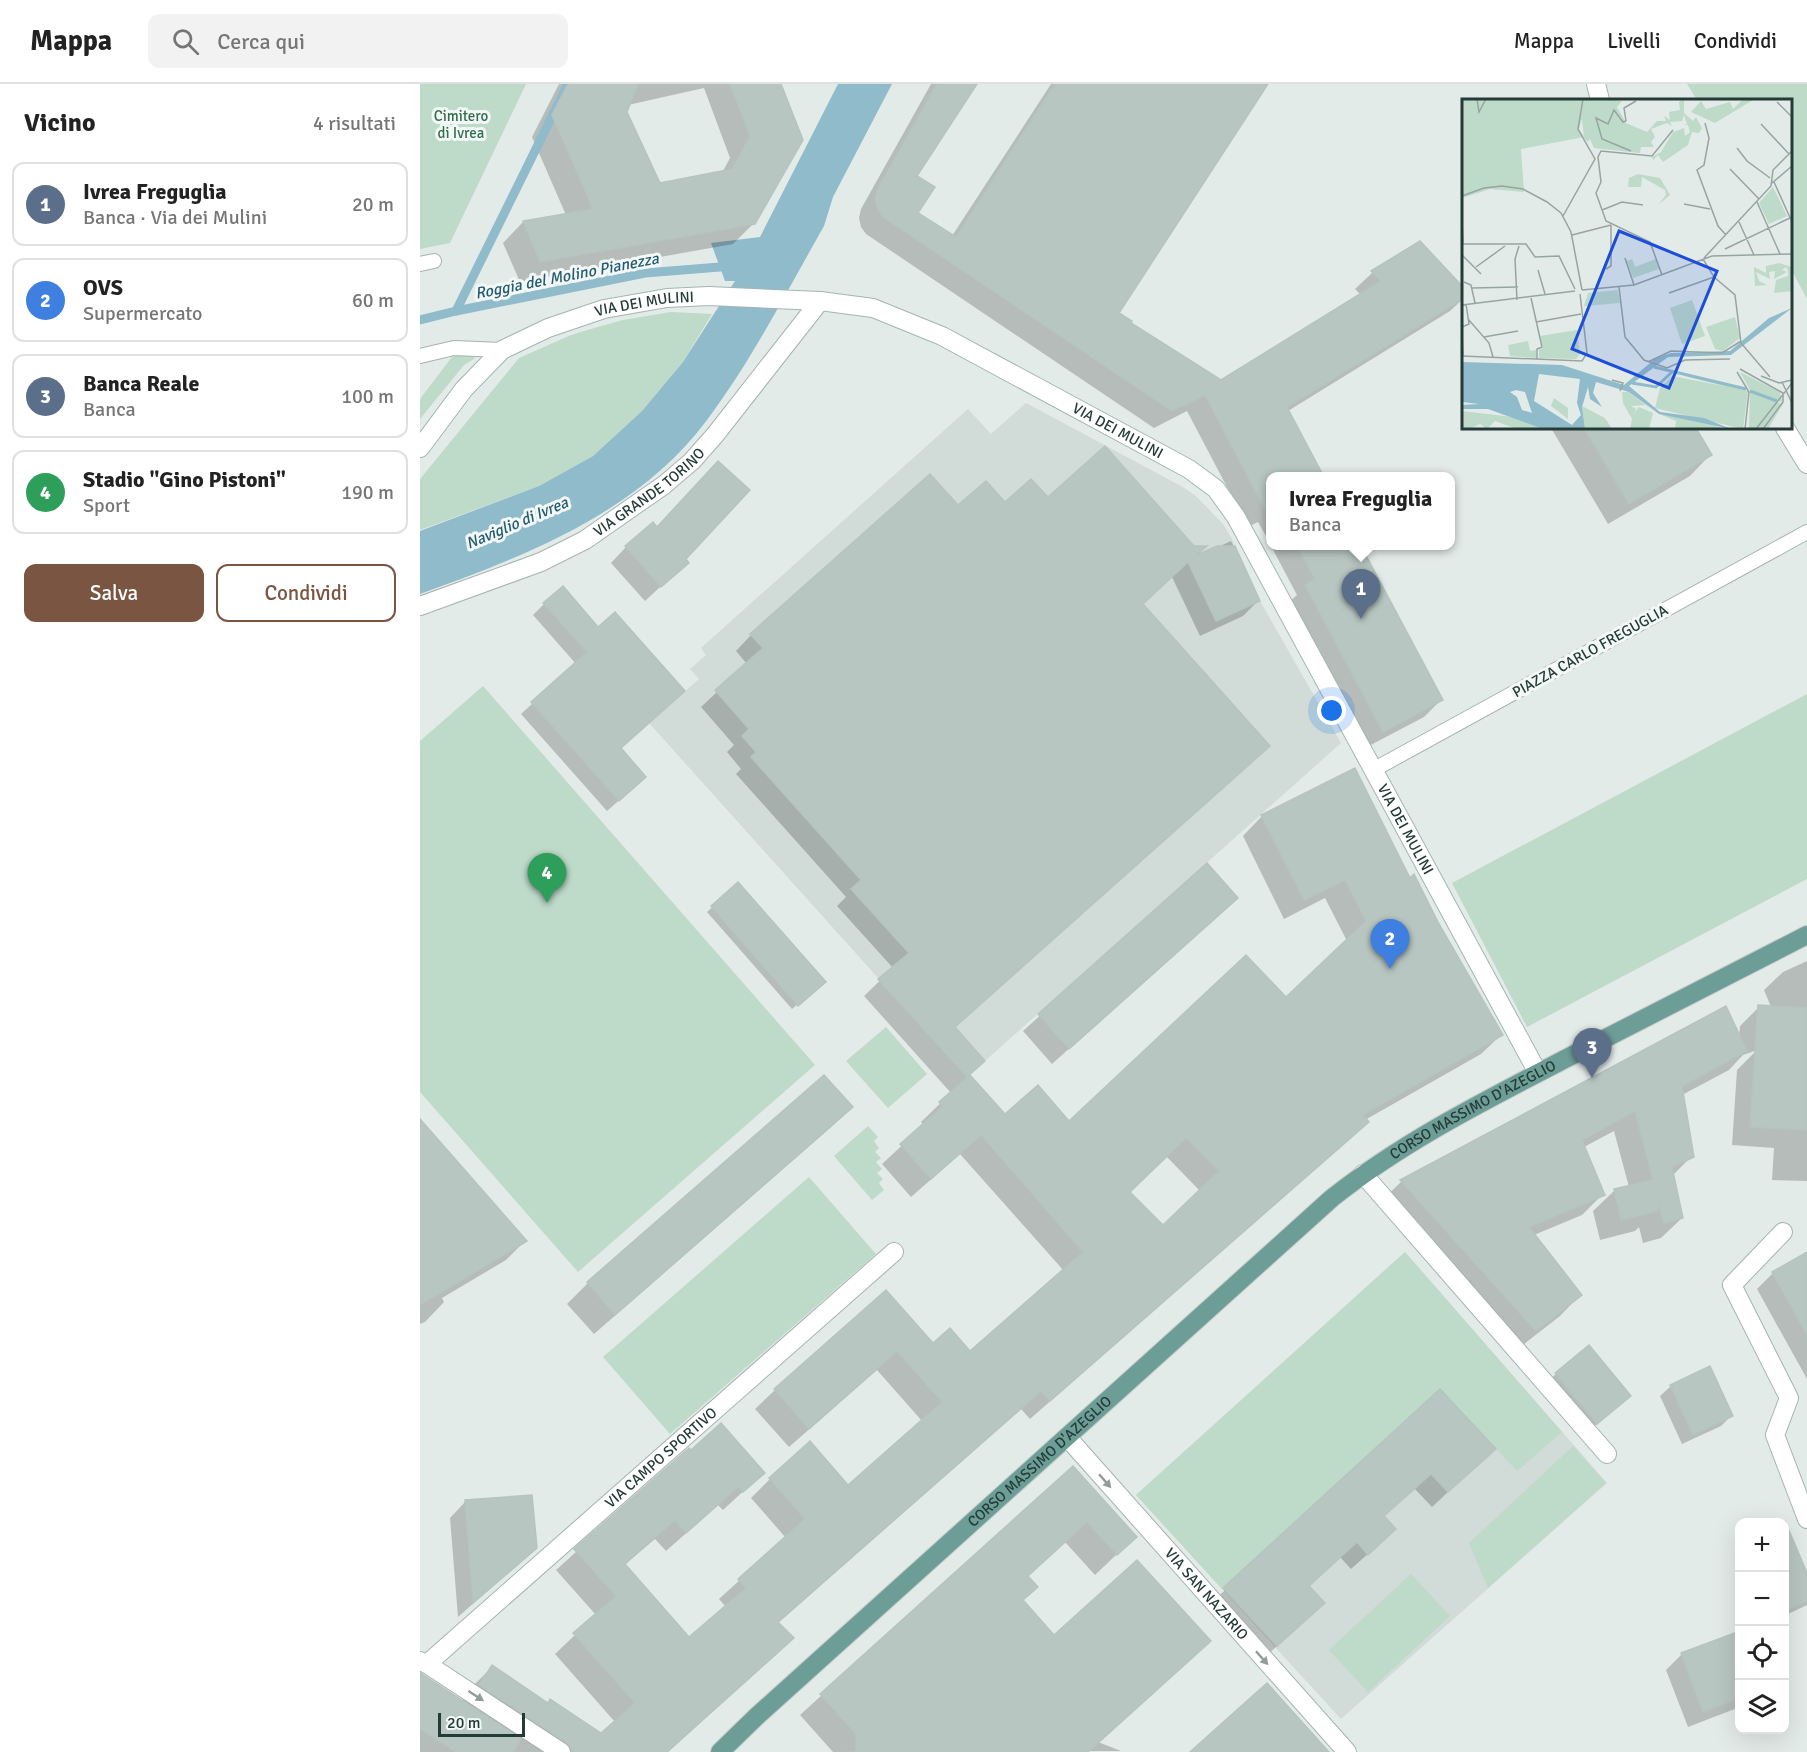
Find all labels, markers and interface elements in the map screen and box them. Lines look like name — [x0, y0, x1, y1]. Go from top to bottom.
search box — [148, 14, 568, 68]
text: Mappa — [30, 24, 112, 58]
icon: search — [169, 25, 202, 58]
text: Cerca qui — [217, 28, 305, 55]
text: Mappa — [1514, 28, 1574, 54]
text: Livelli — [1607, 28, 1661, 54]
text: Condividi — [1694, 28, 1777, 54]
inset map — [1462, 99, 1792, 429]
text: Vicino — [24, 107, 96, 139]
park label: Cimitero di Ivrea — [434, 107, 489, 142]
text: 4 risultati — [313, 111, 396, 136]
text: Ivrea Freguglia — [83, 178, 227, 205]
text: 1 — [40, 192, 51, 217]
text: 20 m — [352, 192, 394, 217]
text: Banca · Via dei Mulini — [83, 205, 267, 230]
water label: Roggia del Molino Pianezza — [473, 248, 661, 304]
text: OVS — [83, 274, 123, 301]
text: 2 — [40, 288, 51, 313]
text: 60 m — [352, 288, 394, 313]
street label: VIA DEI MULINI — [592, 288, 694, 321]
text: Supermercato — [83, 301, 203, 326]
text: Banca Reale — [83, 370, 199, 397]
text: 3 — [40, 384, 51, 409]
text: 100 m — [341, 384, 394, 409]
text: Banca — [83, 397, 136, 422]
street label: VIA DEI MULINI — [1069, 399, 1166, 462]
street label: VIA GRANDE TORINO — [590, 444, 709, 540]
text: Stadio "Gino Pistoni" — [83, 466, 286, 493]
popup — [1266, 472, 1455, 550]
text: 4 — [40, 480, 51, 505]
text: 190 m — [341, 480, 394, 505]
text: Ivrea Freguglia — [1289, 485, 1432, 512]
water label: Naviglio di Ivrea — [463, 492, 572, 554]
text: Sport — [83, 493, 130, 518]
text: Banca — [1289, 512, 1341, 537]
button: Salva — [24, 564, 204, 622]
button: Condividi — [216, 564, 396, 622]
pin: 1 — [1342, 570, 1380, 619]
street label: PIAZZA CARLO FREGUGLIA — [1509, 601, 1671, 701]
your location — [1317, 696, 1346, 725]
street label: VIA DEI MULINI — [1374, 781, 1437, 878]
pin: 4 — [528, 854, 566, 903]
pin: 2 — [1370, 920, 1410, 969]
pin: 3 — [1572, 1028, 1612, 1078]
street label: CORSO MASSIMO D'AZEGLIO — [1386, 1056, 1559, 1163]
street label: CORSO MASSIMO D'AZEGLIO — [964, 1392, 1115, 1531]
street label: VIA CAMPO SPORTIVO — [601, 1403, 721, 1512]
one-way arrow — [1099, 1473, 1112, 1489]
map controls — [1735, 1518, 1789, 1734]
button: + — [1735, 1518, 1789, 1572]
street label: VIA SAN NAZARIO — [1161, 1544, 1252, 1644]
button: − — [1735, 1572, 1789, 1626]
button: locate — [1735, 1626, 1789, 1680]
one-way arrow — [1255, 1651, 1269, 1666]
button: layers — [1735, 1680, 1789, 1734]
one-way arrow — [468, 1690, 484, 1701]
scale bar — [438, 1710, 525, 1738]
text: 20 m — [447, 1713, 481, 1733]

